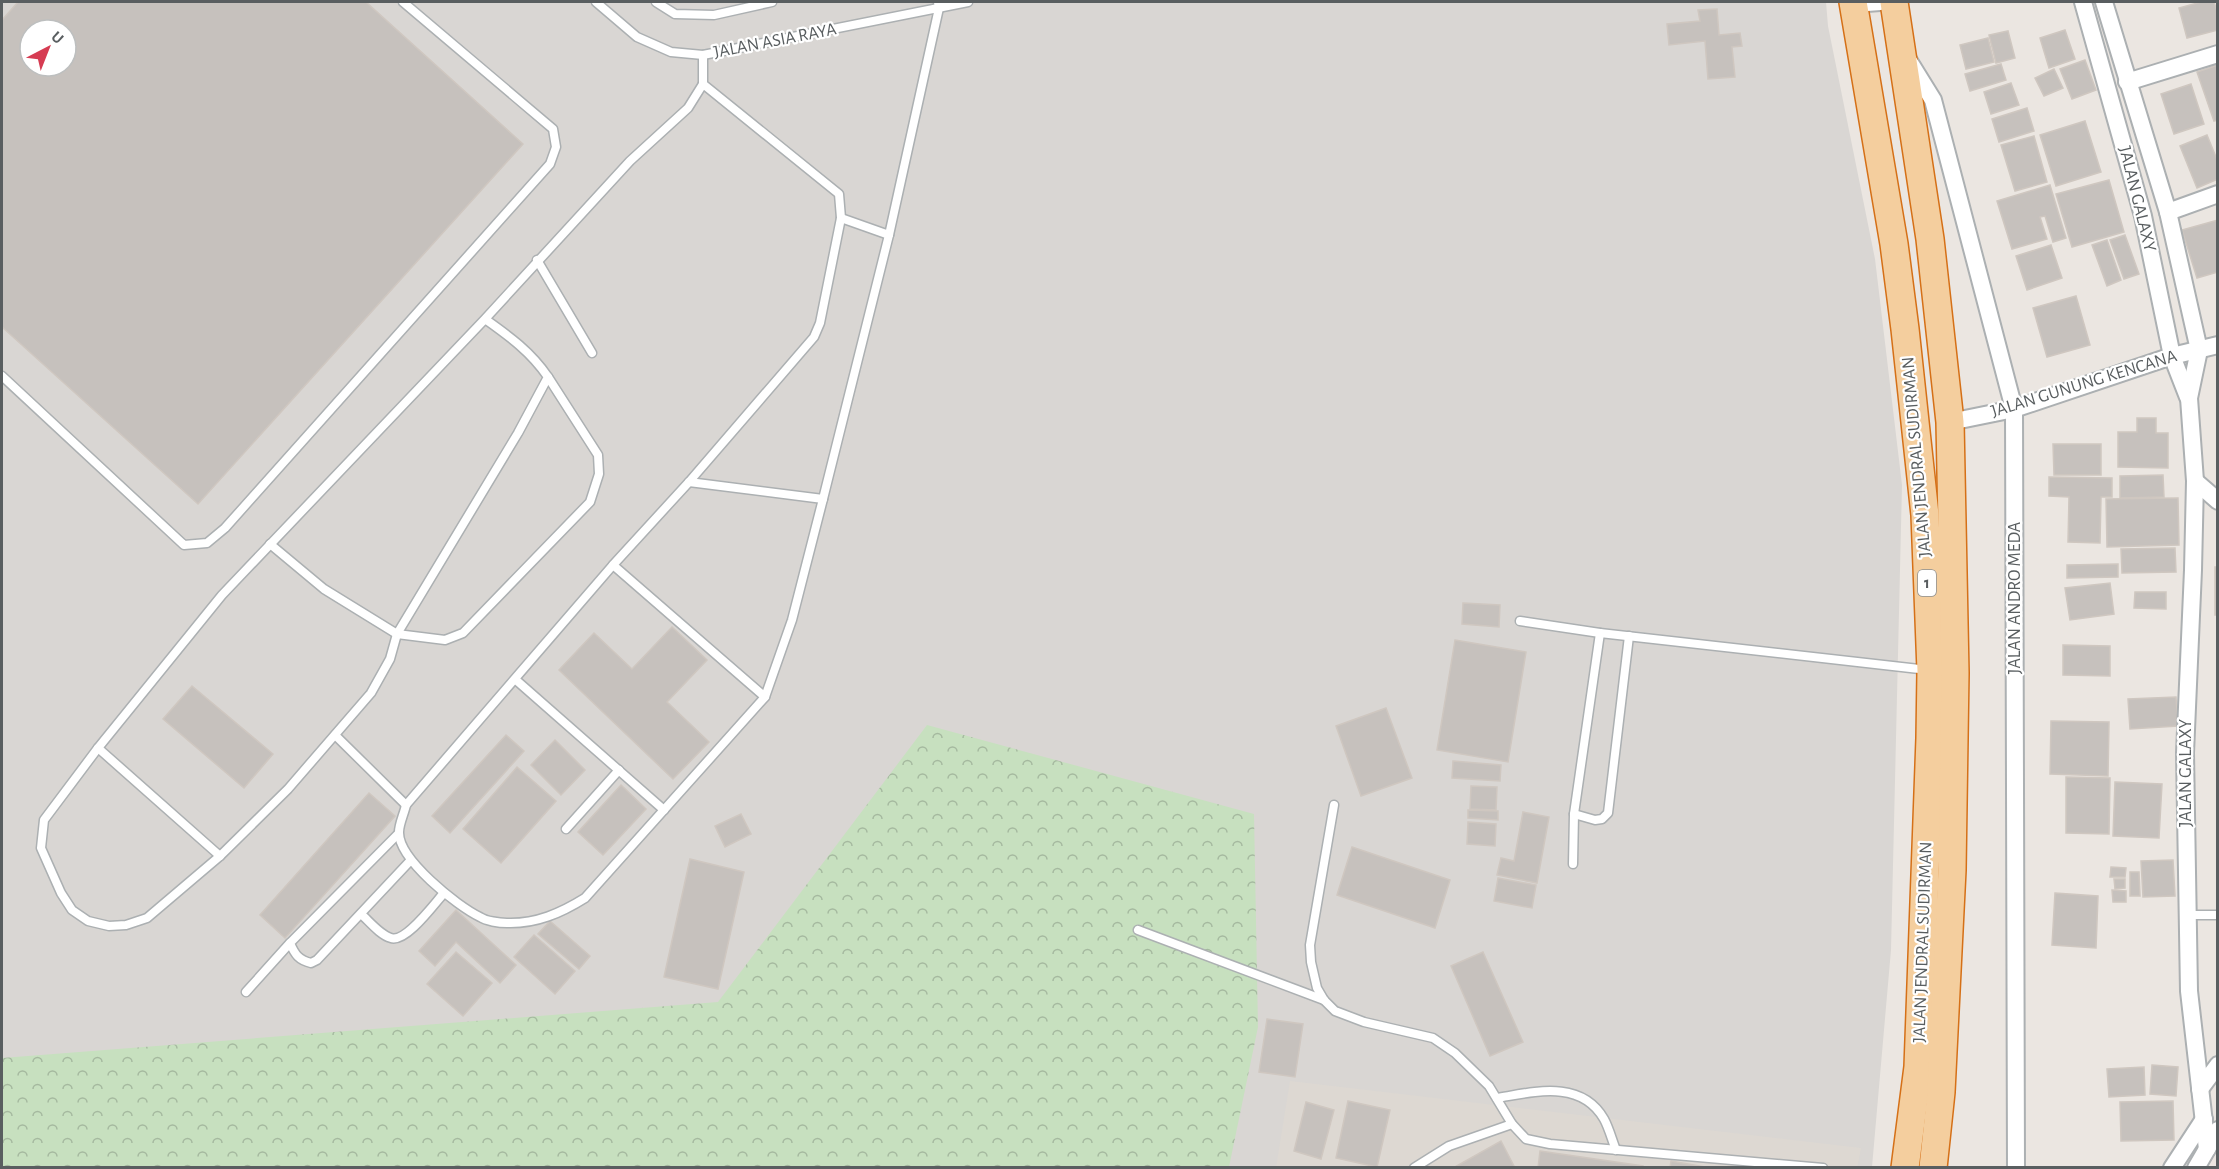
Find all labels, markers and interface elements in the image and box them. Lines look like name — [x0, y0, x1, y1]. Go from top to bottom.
north arrow — [18, 18, 78, 78]
street label: JALAN ASIA RAYA — [712, 20, 839, 62]
text: U — [48, 28, 67, 47]
street label: JALAN GALAXY — [2115, 144, 2159, 254]
street label: JALAN GUNUNG KENCANA — [1989, 347, 2180, 421]
street label: JALAN JENDRAL SUDIRMAN — [1899, 356, 1935, 558]
street label: JALAN ANDRO MEDA — [2006, 521, 2024, 674]
road number: 1 — [1918, 570, 1936, 596]
street label: JALAN GALAXY — [2177, 718, 2195, 827]
street label: JALAN JENDRAL SUDIRMAN — [1910, 841, 1936, 1043]

